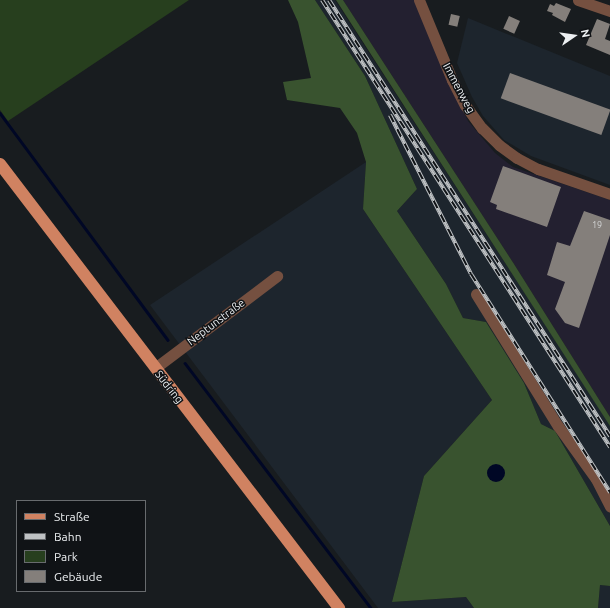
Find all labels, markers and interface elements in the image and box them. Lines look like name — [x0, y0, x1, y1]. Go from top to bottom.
north arrow — [554, 16, 594, 56]
text: N — [579, 28, 592, 39]
street label: Immenweg — [440, 61, 478, 115]
house number: 19 — [592, 220, 602, 230]
street label: Neptunstraße — [185, 296, 247, 348]
street label: Südring — [152, 368, 186, 406]
legend — [16, 500, 146, 592]
text: Straße — [54, 510, 90, 523]
text: Bahn — [54, 530, 82, 543]
text: Park — [54, 550, 78, 563]
text: Gebäude — [54, 570, 102, 583]

